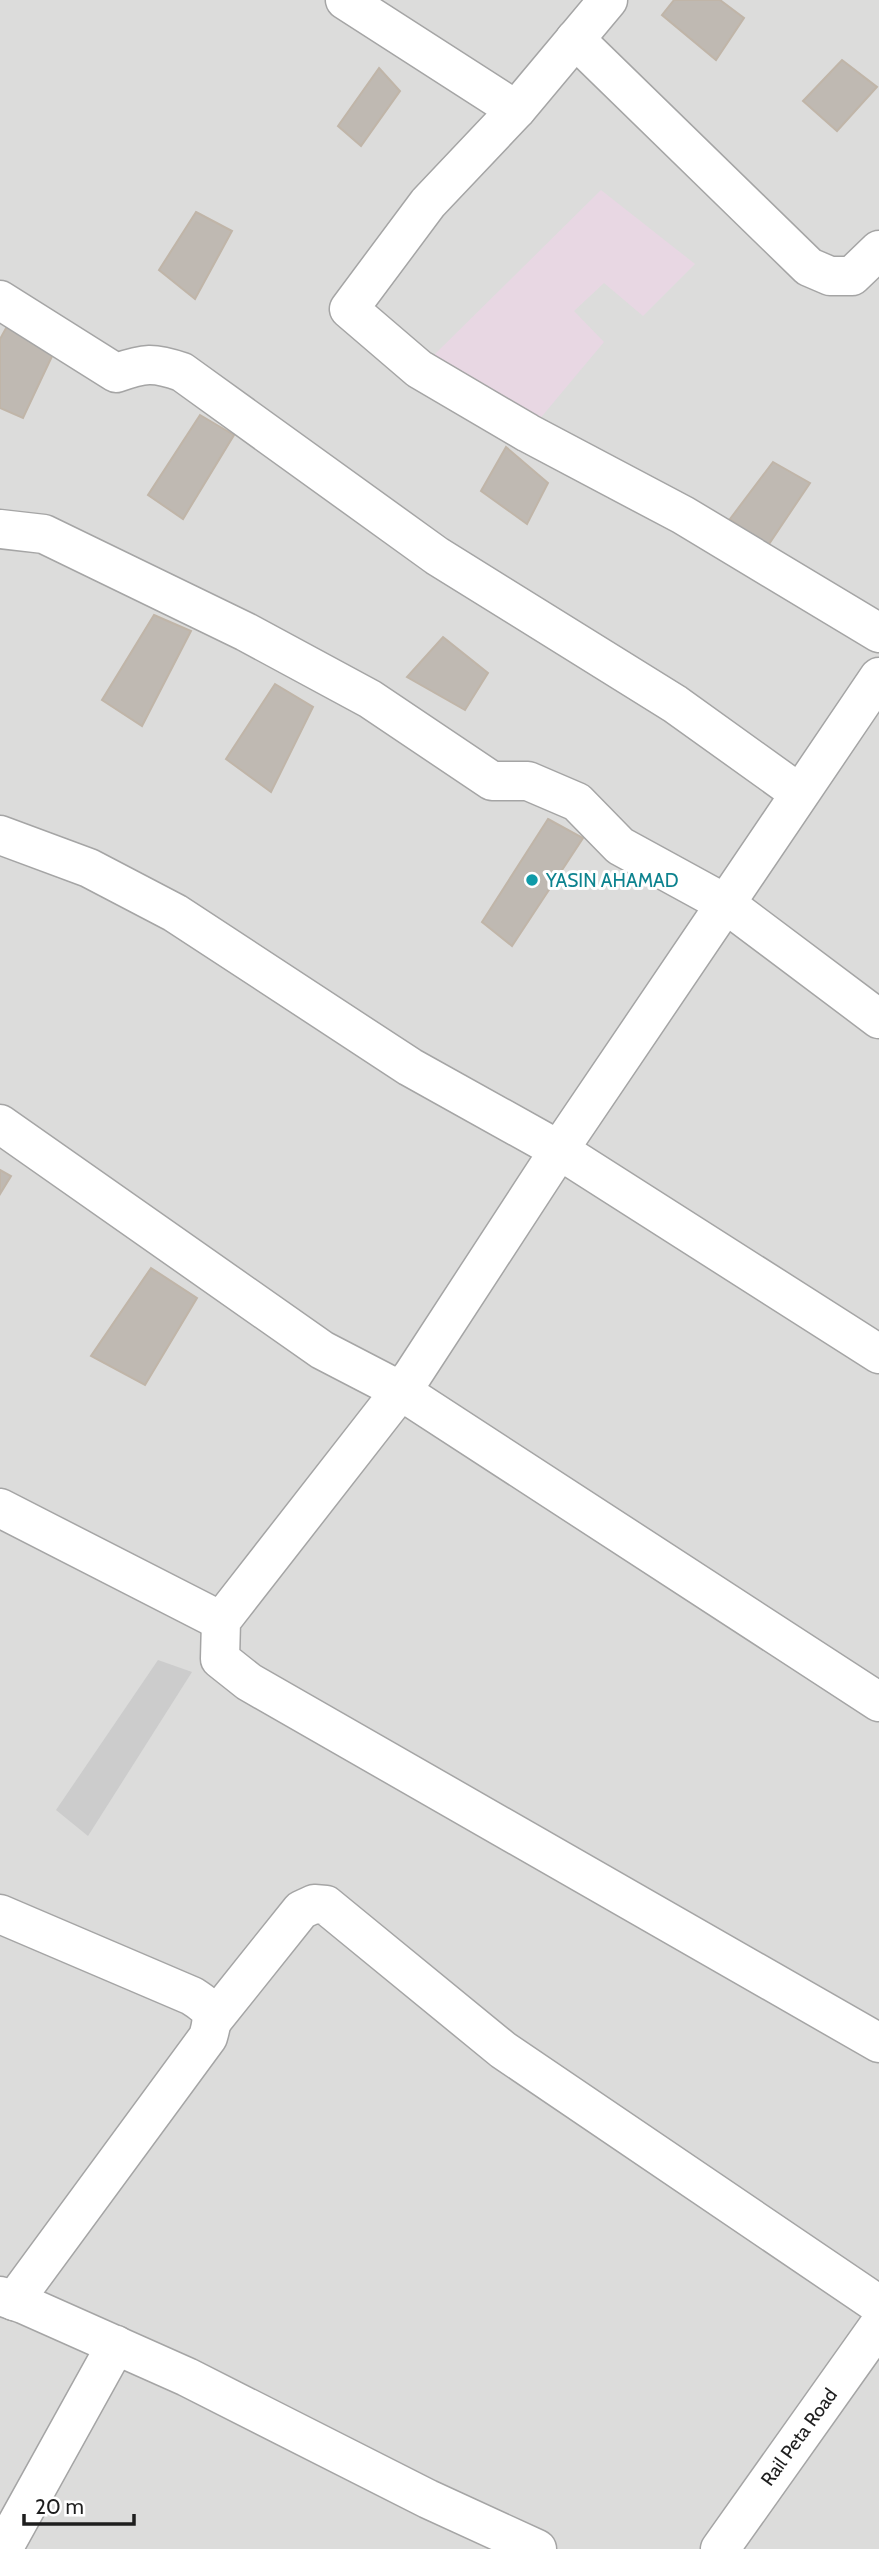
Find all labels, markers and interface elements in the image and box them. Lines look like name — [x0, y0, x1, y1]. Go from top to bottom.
place label: YASIN AHAMAD — [545, 869, 679, 892]
marker: YASIN AHAMAD — [524, 872, 540, 888]
street label: Rail Peta Road — [756, 2384, 842, 2490]
scale bar — [24, 2482, 135, 2526]
text: 20 m — [35, 2494, 84, 2519]

